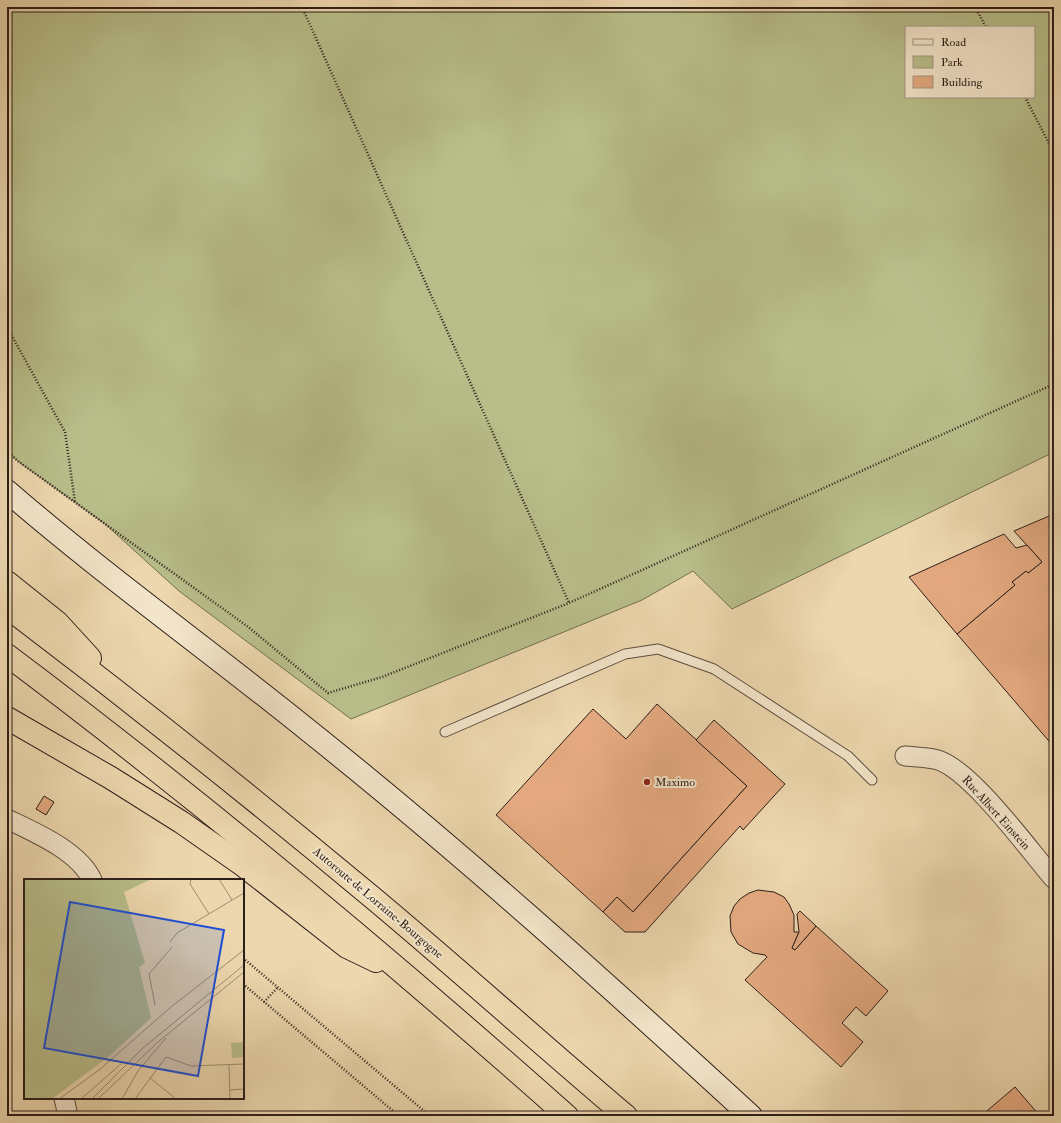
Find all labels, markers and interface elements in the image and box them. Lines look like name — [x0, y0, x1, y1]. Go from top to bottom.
legend — [905, 26, 1035, 98]
text: Road — [941, 35, 966, 50]
text: Park — [941, 55, 963, 70]
text: Building — [941, 75, 984, 90]
street label: Rue Albert Einstein — [959, 773, 1033, 853]
place label: Maximo — [655, 775, 695, 790]
marker: Maximo — [642, 777, 652, 787]
street label: Autoroute de Lorraine-Bourgogne — [309, 843, 446, 962]
inset map — [24, 879, 244, 1099]

